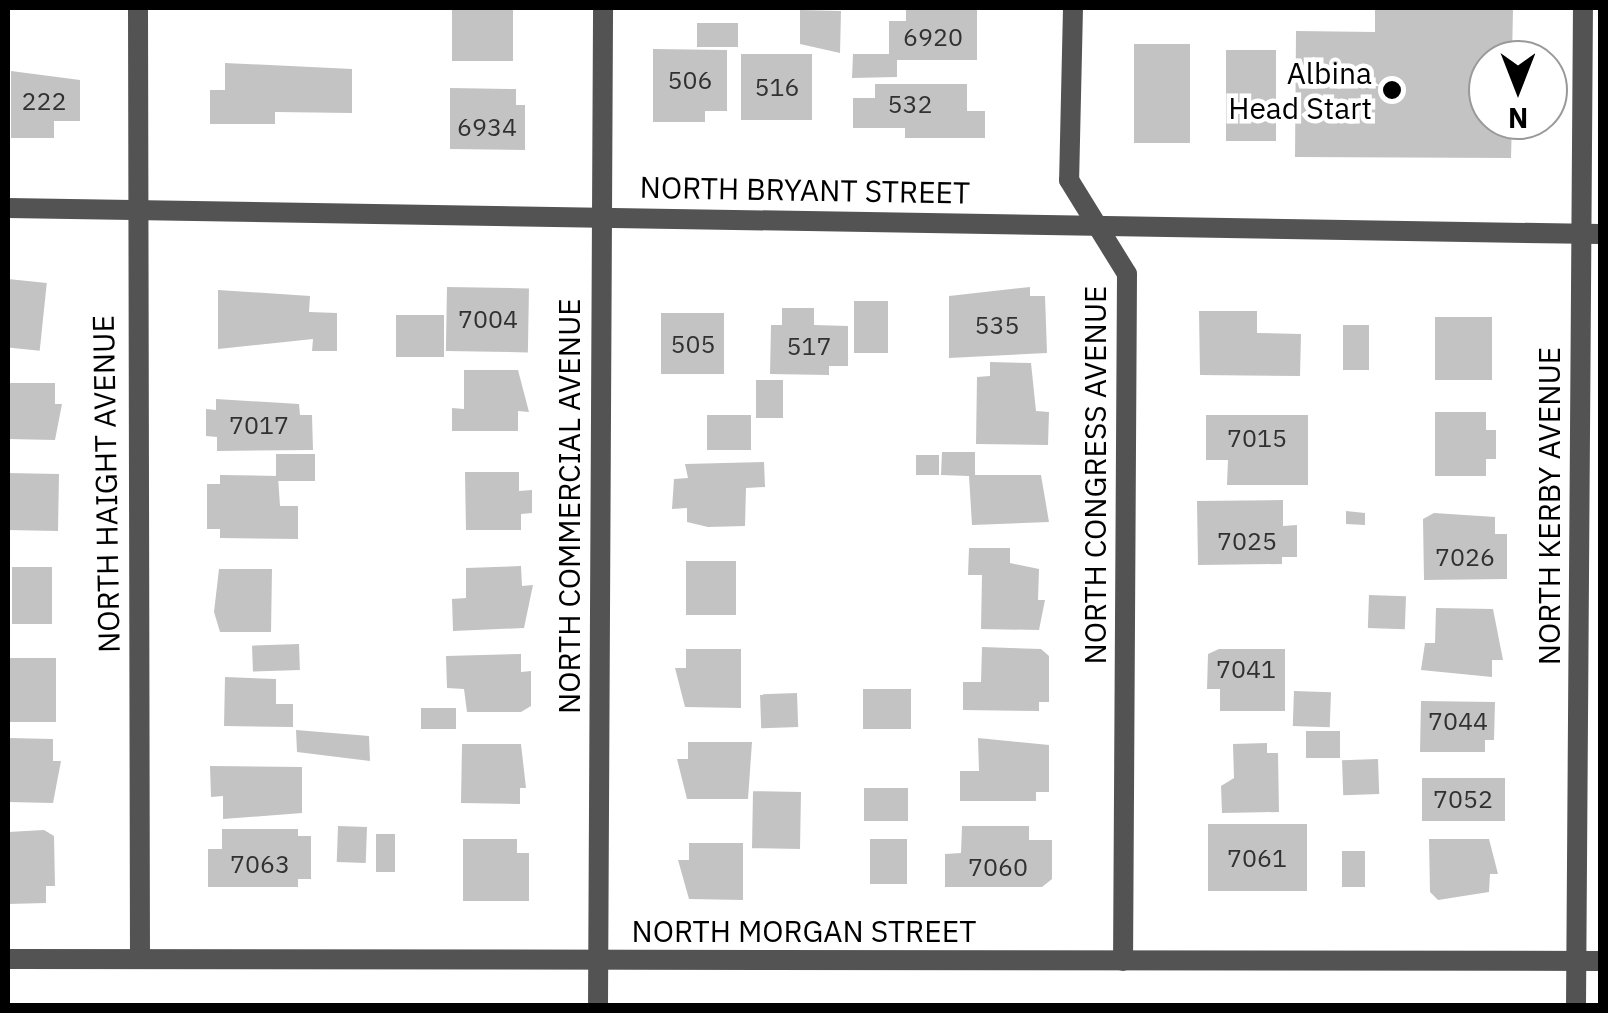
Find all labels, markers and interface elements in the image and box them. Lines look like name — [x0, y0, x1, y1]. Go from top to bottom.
house number: 6920 — [903, 22, 963, 52]
north arrow — [1468, 40, 1568, 140]
place label: Albina Head Start — [1228, 55, 1372, 126]
house number: 506 — [668, 65, 712, 95]
house number: 516 — [755, 72, 799, 102]
marker: Albina Head Start — [1381, 79, 1403, 101]
house number: 222 — [22, 86, 66, 116]
house number: 532 — [888, 89, 932, 119]
text: N — [1508, 100, 1528, 137]
house number: 6934 — [457, 112, 517, 142]
street label: NORTH BRYANT STREET — [639, 169, 971, 211]
street label: NORTH CONGRESS AVENUE — [1077, 285, 1113, 665]
street label: NORTH COMMERCIAL AVENUE — [551, 298, 587, 714]
house number: 7004 — [458, 304, 518, 334]
house number: 535 — [975, 310, 1019, 340]
street label: NORTH HAIGHT AVENUE — [85, 315, 127, 653]
house number: 505 — [671, 329, 715, 359]
house number: 517 — [787, 331, 831, 361]
street label: NORTH KERBY AVENUE — [1531, 347, 1567, 665]
house number: 7017 — [229, 410, 289, 440]
house number: 7015 — [1227, 423, 1287, 453]
house number: 7025 — [1217, 526, 1277, 556]
house number: 7026 — [1435, 542, 1495, 572]
house number: 7041 — [1216, 654, 1276, 684]
house number: 7044 — [1428, 706, 1488, 736]
house number: 7052 — [1433, 784, 1493, 814]
house number: 7061 — [1227, 843, 1287, 873]
house number: 7063 — [230, 849, 290, 879]
house number: 7060 — [968, 852, 1028, 882]
street label: NORTH MORGAN STREET — [632, 913, 976, 949]

